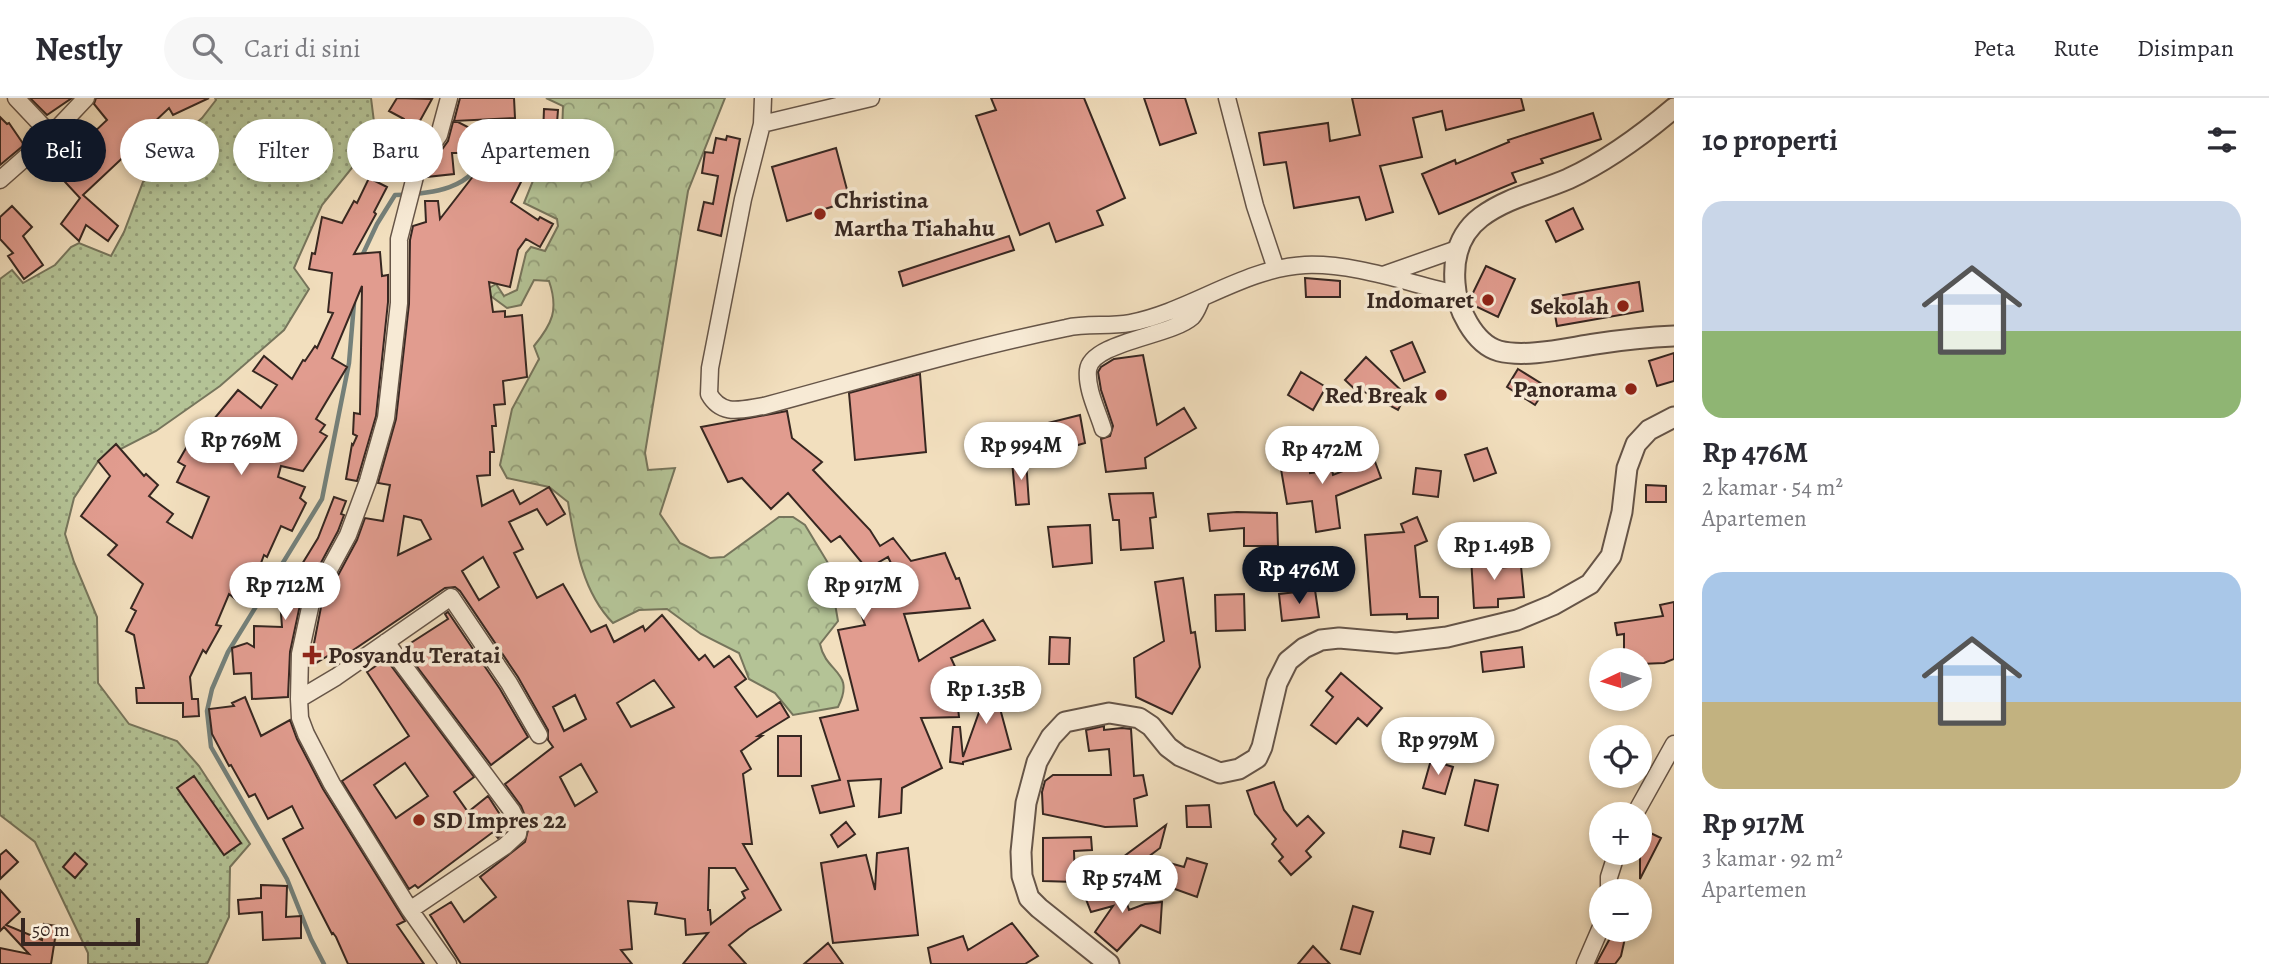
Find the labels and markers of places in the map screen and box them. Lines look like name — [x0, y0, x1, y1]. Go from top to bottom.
place label: Christina Martha Tiahahu — [834, 184, 996, 244]
marker: Christina Martha Tiahahu — [812, 206, 828, 222]
place label: Indomaret — [1366, 284, 1474, 316]
place label: Sekolah — [1530, 290, 1609, 322]
marker: Indomaret — [1480, 292, 1496, 308]
marker: Sekolah — [1615, 298, 1631, 314]
place label: Panorama — [1513, 373, 1617, 405]
place label: Red Break — [1325, 379, 1428, 411]
marker: Panorama — [1623, 381, 1639, 397]
marker: Red Break — [1433, 387, 1449, 403]
pin: Rp 769M — [176, 418, 306, 477]
pin: Rp 994M — [956, 422, 1086, 482]
pin: Rp 472M — [1257, 426, 1387, 486]
pin: Rp 1.49B — [1422, 522, 1566, 582]
pin: Rp 476M — [1234, 546, 1364, 606]
pin: Rp 712M — [220, 562, 350, 622]
pin: Rp 917M — [798, 562, 928, 622]
place label: Posyandu Teratai — [328, 639, 501, 671]
marker: Posyandu Teratai — [302, 645, 322, 665]
pin: Rp 1.35B — [914, 666, 1058, 726]
pin: Rp 979M — [1373, 718, 1503, 777]
place label: SD Impres 22 — [433, 804, 567, 836]
marker: SD Impres 22 — [411, 812, 427, 828]
pin: Rp 574M — [1057, 856, 1187, 915]

